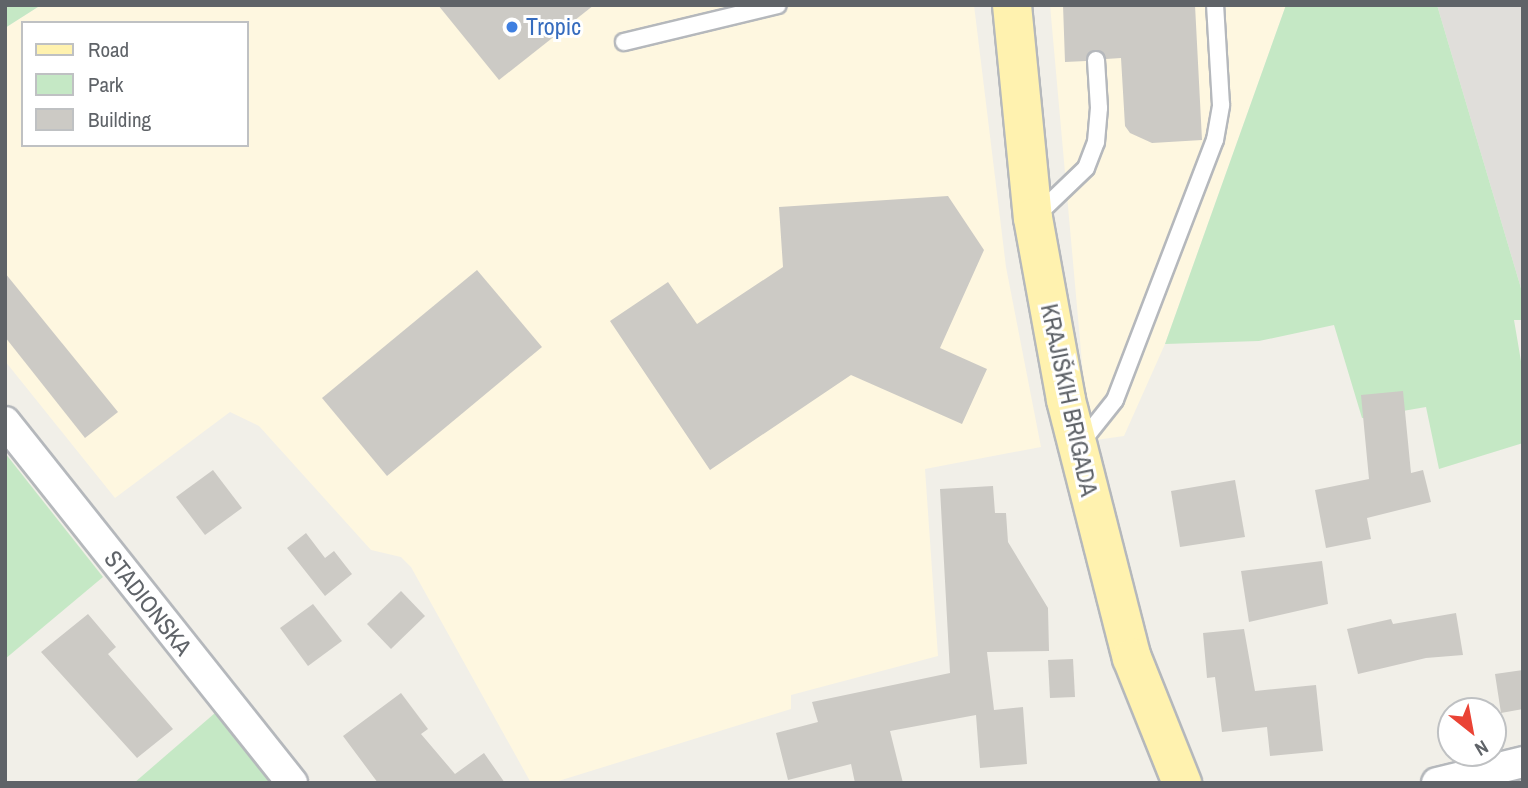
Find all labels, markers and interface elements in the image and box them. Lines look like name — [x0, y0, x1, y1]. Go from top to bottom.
place label: Tropic — [526, 13, 581, 41]
marker: Tropic — [504, 19, 520, 35]
legend — [21, 21, 248, 147]
text: Road — [88, 35, 129, 64]
text: Park — [88, 70, 123, 99]
text: Building — [88, 105, 151, 134]
street label: KRAJIŠKIH BRIGADA — [1035, 301, 1103, 499]
street label: STADIONSKA — [98, 545, 198, 661]
north arrow — [1437, 697, 1507, 767]
text: N — [1470, 734, 1493, 762]

